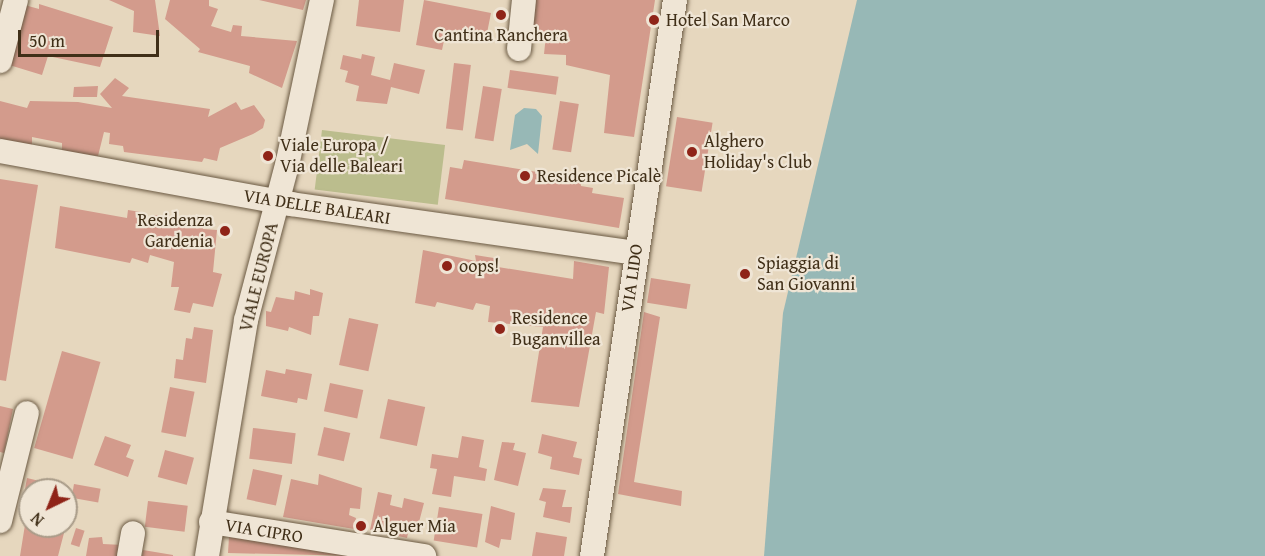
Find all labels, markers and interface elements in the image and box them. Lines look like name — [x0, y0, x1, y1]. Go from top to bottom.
marker: Cantina Ranchera — [494, 8, 508, 22]
place label: Hotel San Marco — [666, 9, 790, 31]
marker: Hotel San Marco — [647, 13, 661, 27]
scale bar — [21, 18, 162, 56]
place label: Cantina Ranchera — [434, 24, 568, 46]
text: 50 m — [29, 27, 65, 54]
place label: Alghero Holiday's Club — [704, 131, 812, 174]
place label: Viale Europa / Via delle Baleari — [280, 135, 403, 178]
marker: Alghero Holiday's Club — [685, 145, 699, 159]
marker: Viale Europa / Via delle Baleari — [261, 149, 275, 163]
place label: Residence Picalè — [537, 165, 661, 187]
marker: Residence Picalè — [518, 169, 532, 183]
street label: VIA DELLE BALEARI — [242, 185, 392, 229]
place label: Residenza Gardenia — [137, 210, 213, 252]
street label: VIALE EUROPA — [235, 220, 283, 334]
marker: Residenza Gardenia — [218, 224, 232, 238]
street label: VIA LIDO — [617, 243, 647, 313]
place label: Spiaggia di San Giovanni — [757, 253, 855, 296]
place label: oops! — [459, 255, 499, 277]
marker: oops! — [440, 259, 454, 273]
marker: Spiaggia di San Giovanni — [738, 267, 752, 281]
place label: Residence Buganvillea — [512, 308, 601, 350]
marker: Residence Buganvillea — [493, 322, 507, 336]
north arrow — [18, 478, 78, 538]
text: N — [25, 507, 49, 532]
street label: VIA CIPRO — [224, 514, 304, 548]
place label: Alguer Mia — [373, 515, 456, 537]
marker: Alguer Mia — [354, 519, 368, 533]

